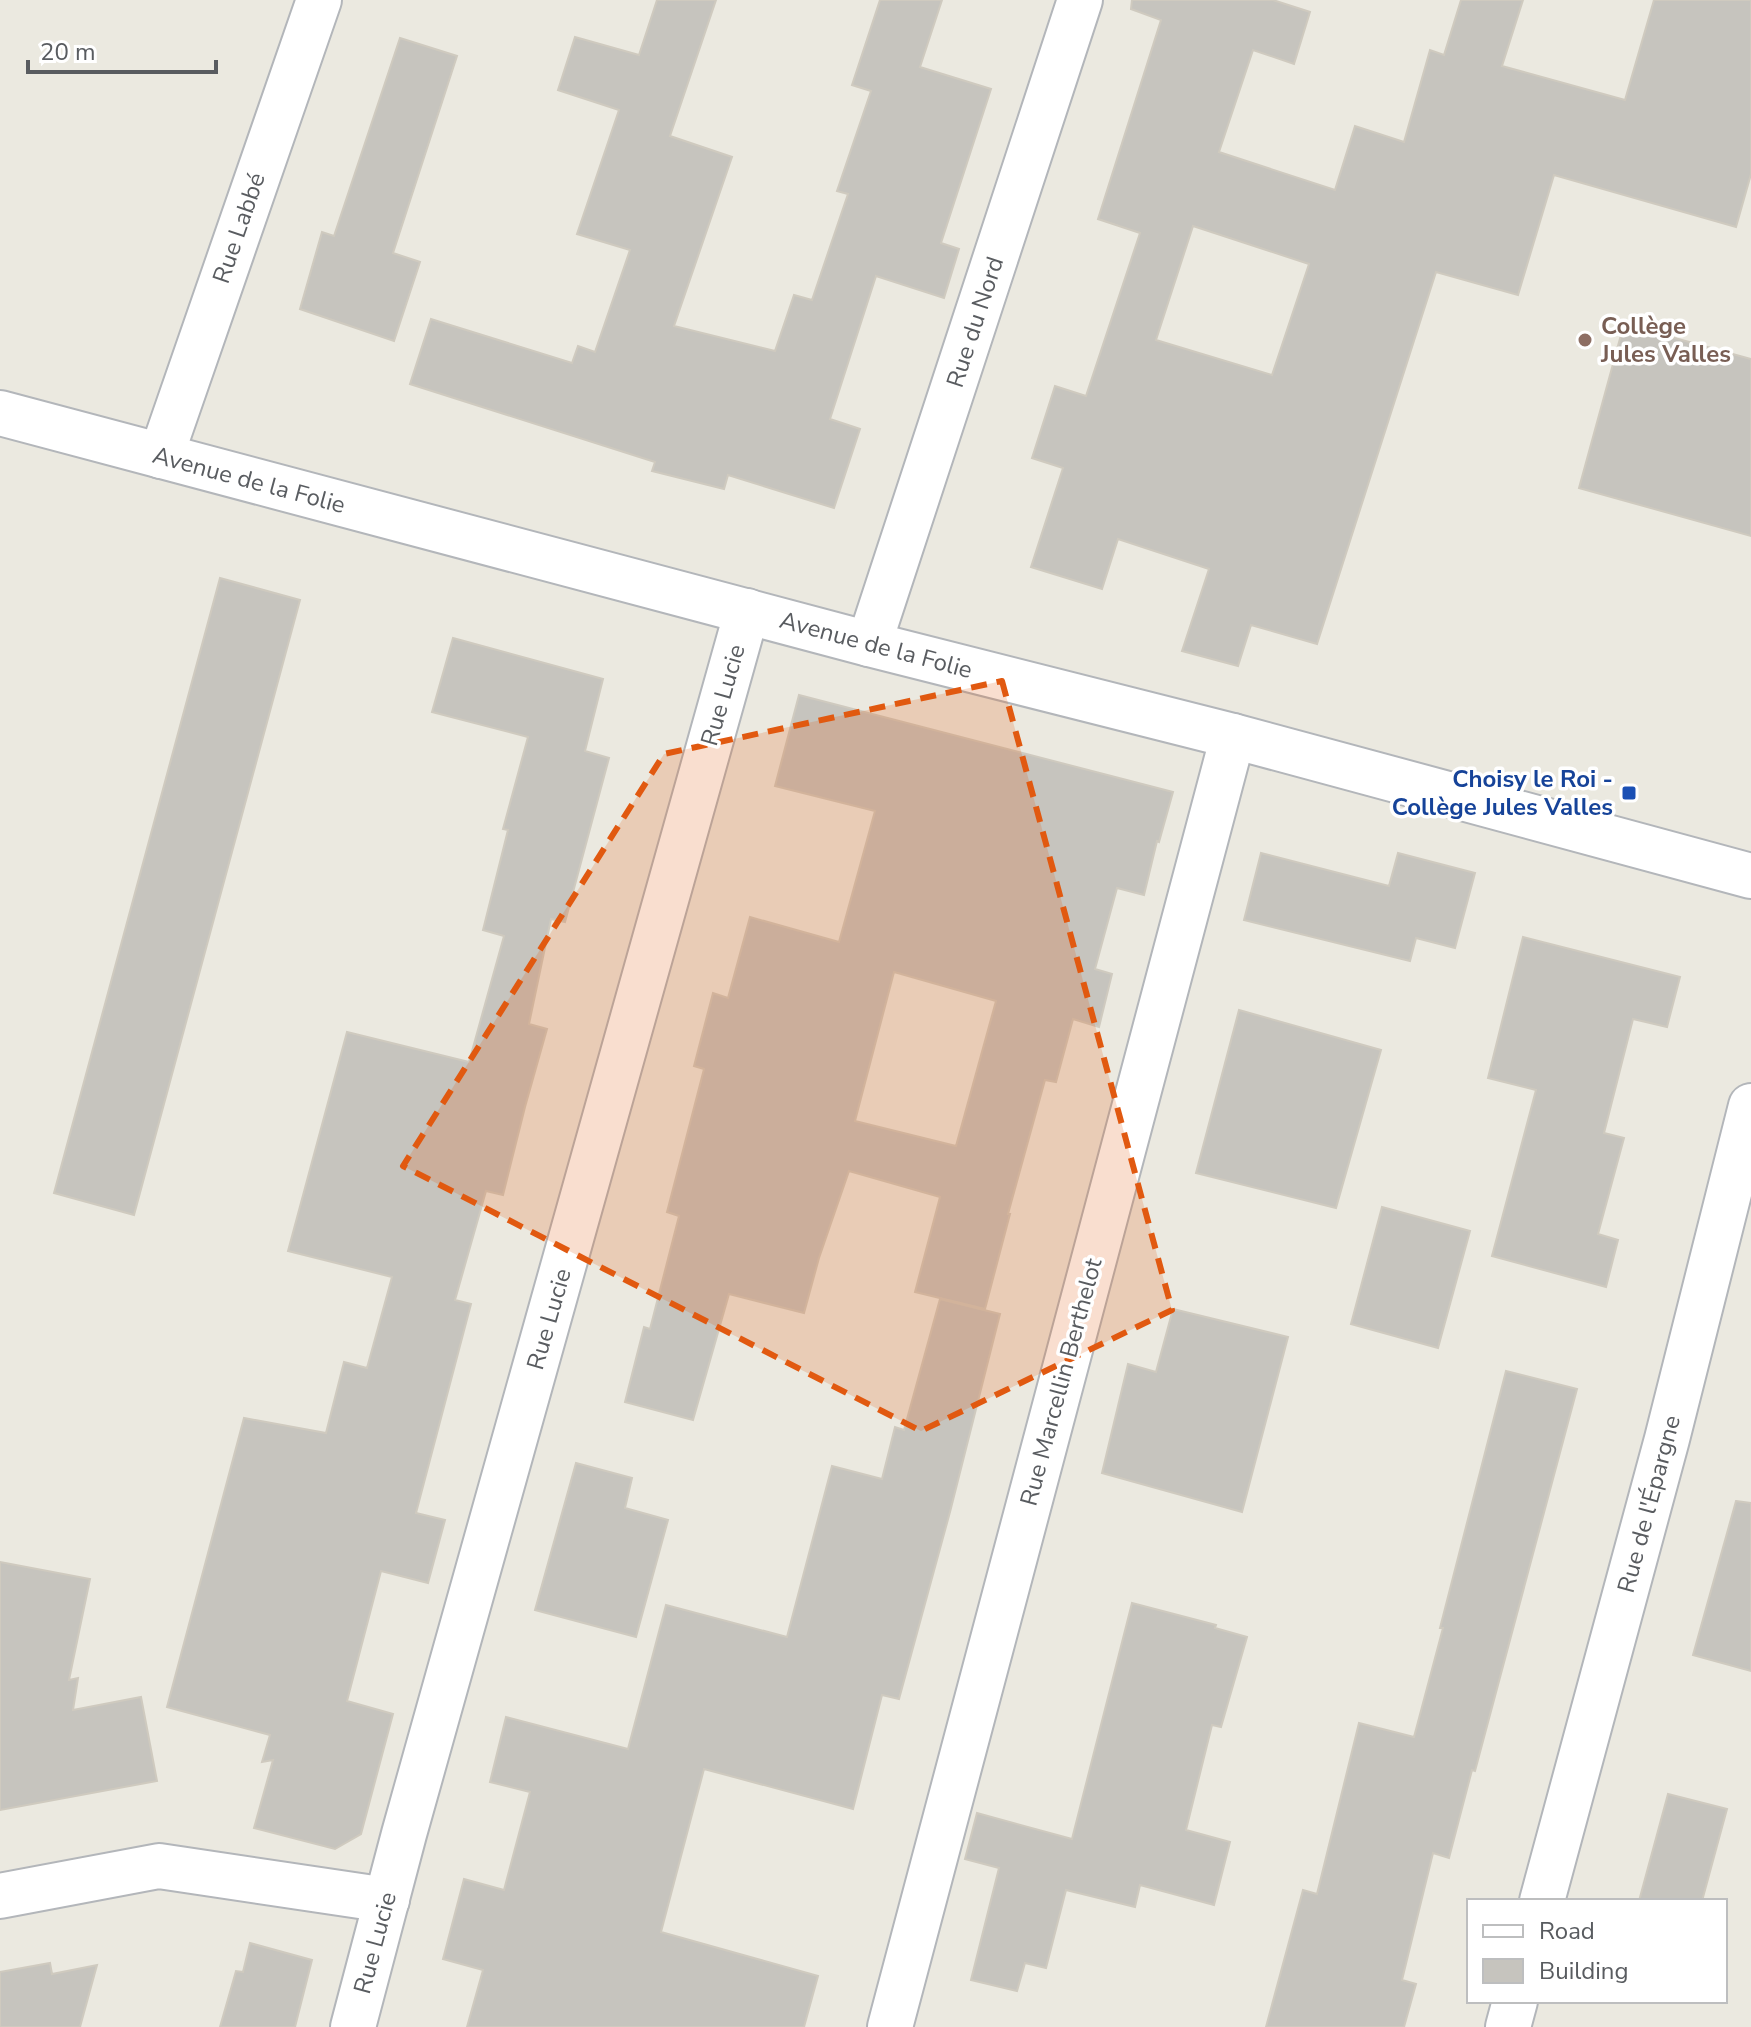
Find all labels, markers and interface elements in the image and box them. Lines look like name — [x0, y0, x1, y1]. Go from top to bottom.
scale bar — [28, 24, 216, 74]
text: 20 m — [40, 36, 96, 68]
street label: Rue Labbé — [205, 168, 273, 288]
street label: Rue du Nord — [939, 253, 1011, 391]
place label: Collège Jules Valles — [1600, 310, 1731, 370]
marker: Collège Jules Valles — [1576, 331, 1594, 349]
street label: Avenue de la Folie — [149, 439, 349, 521]
street label: Avenue de la Folie — [776, 604, 976, 686]
street label: Rue Lucie — [693, 641, 753, 749]
place label: Choisy le Roi - Collège Jules Valles — [1392, 763, 1613, 823]
marker: Choisy le Roi - Collège Jules Valles — [1620, 784, 1638, 802]
street label: Rue Marcellin Berthelot — [1013, 1254, 1110, 1509]
street label: Rue Lucie — [519, 1265, 579, 1373]
street label: Rue de l'Épargne — [1610, 1412, 1688, 1596]
street label: Rue Lucie — [346, 1889, 404, 1997]
legend — [1467, 1899, 1727, 2003]
text: Road — [1539, 1915, 1595, 1947]
text: Building — [1539, 1955, 1629, 1987]

